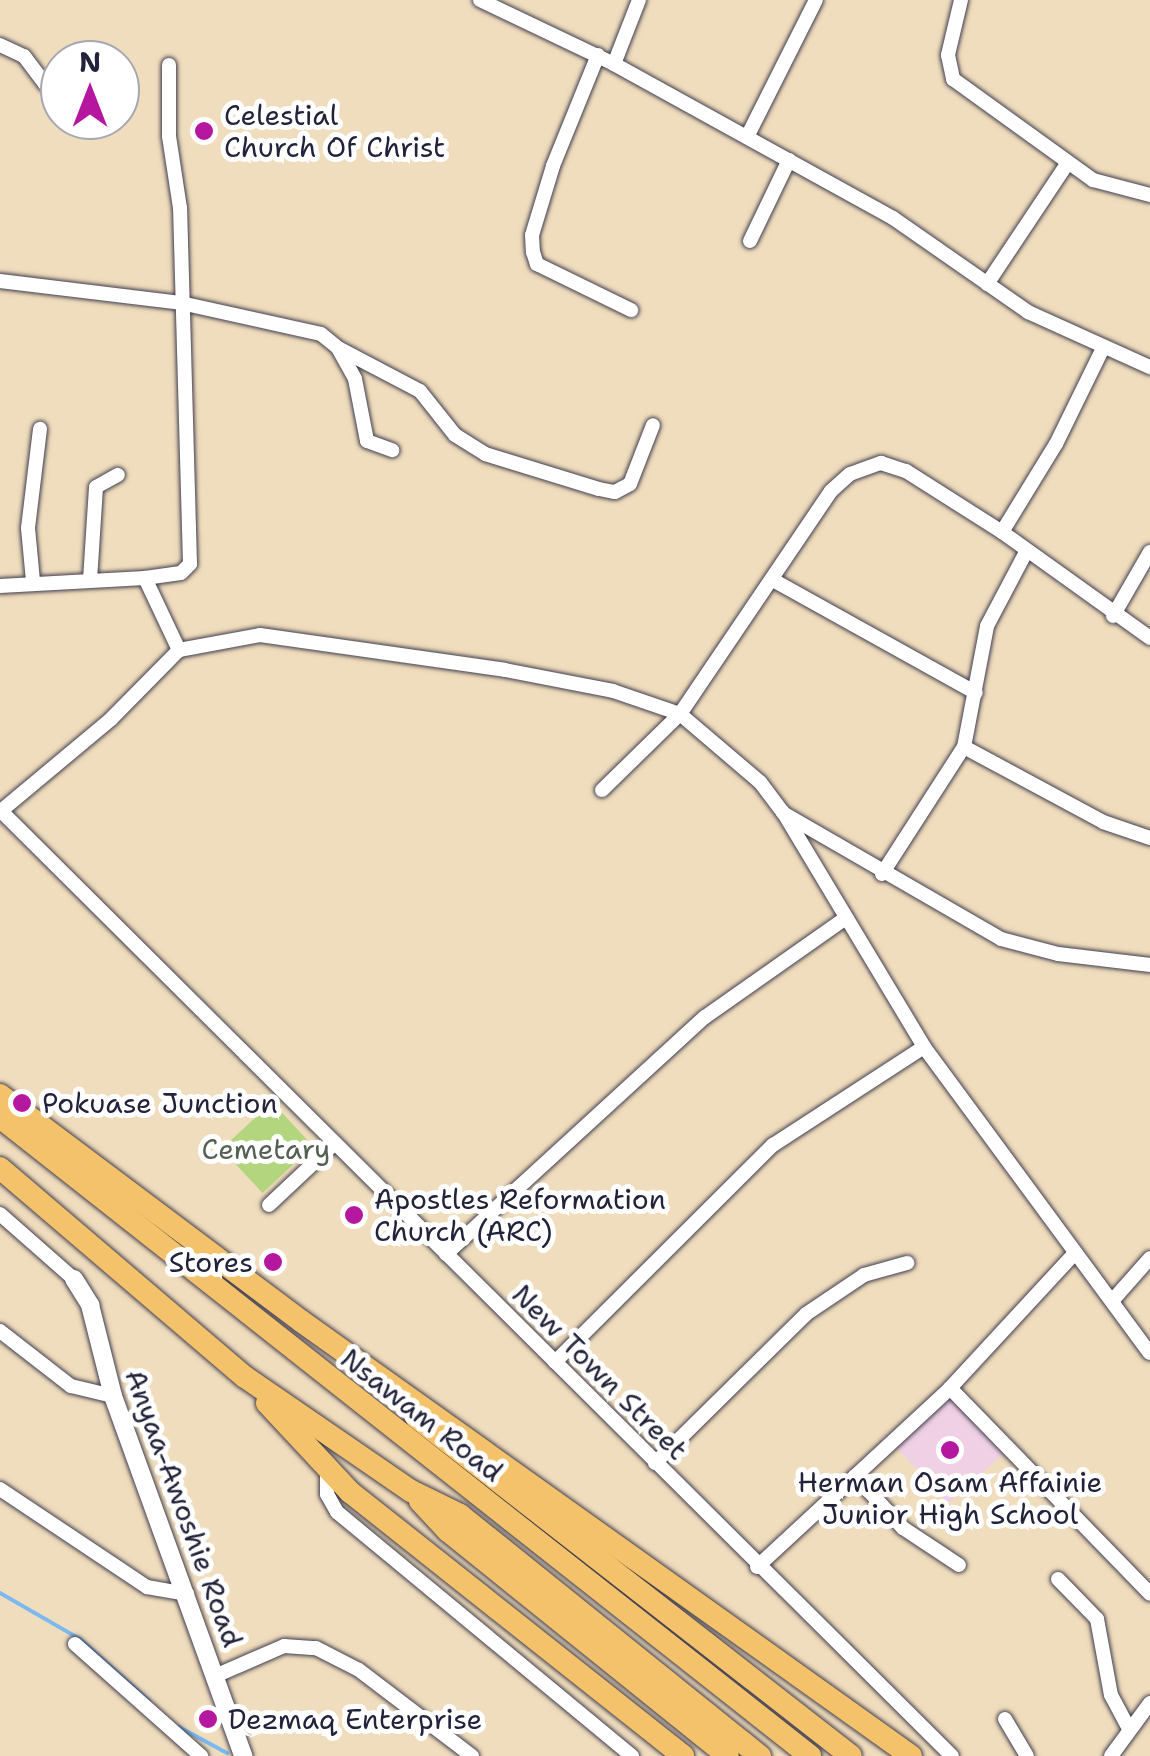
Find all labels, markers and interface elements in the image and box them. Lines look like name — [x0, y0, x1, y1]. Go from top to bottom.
north arrow — [40, 40, 140, 140]
text: N — [79, 43, 101, 81]
place label: Celestial Church Of Christ — [224, 98, 445, 164]
marker: Celestial Church Of Christ — [193, 120, 215, 142]
place label: Pokuase Junction — [42, 1086, 278, 1120]
marker: Pokuase Junction — [11, 1092, 33, 1114]
park label: Cemetary — [202, 1132, 330, 1166]
place label: Apostles Reformation Church (ARC) — [374, 1182, 666, 1248]
marker: Apostles Reformation Church (ARC) — [343, 1204, 365, 1226]
place label: Stores — [169, 1245, 253, 1279]
marker: Stores — [262, 1251, 284, 1273]
street label: New Town Street — [505, 1277, 695, 1467]
street label: Nsawam Road — [334, 1341, 510, 1489]
street label: Anyaa-Awoshie Road — [118, 1365, 250, 1651]
marker: Herman Osam Affainie Junior High School — [939, 1439, 961, 1461]
place label: Herman Osam Affainie Junior High School — [798, 1465, 1102, 1531]
place label: Dezmaq Enterprise — [228, 1702, 482, 1736]
marker: Dezmaq Enterprise — [197, 1708, 219, 1730]

